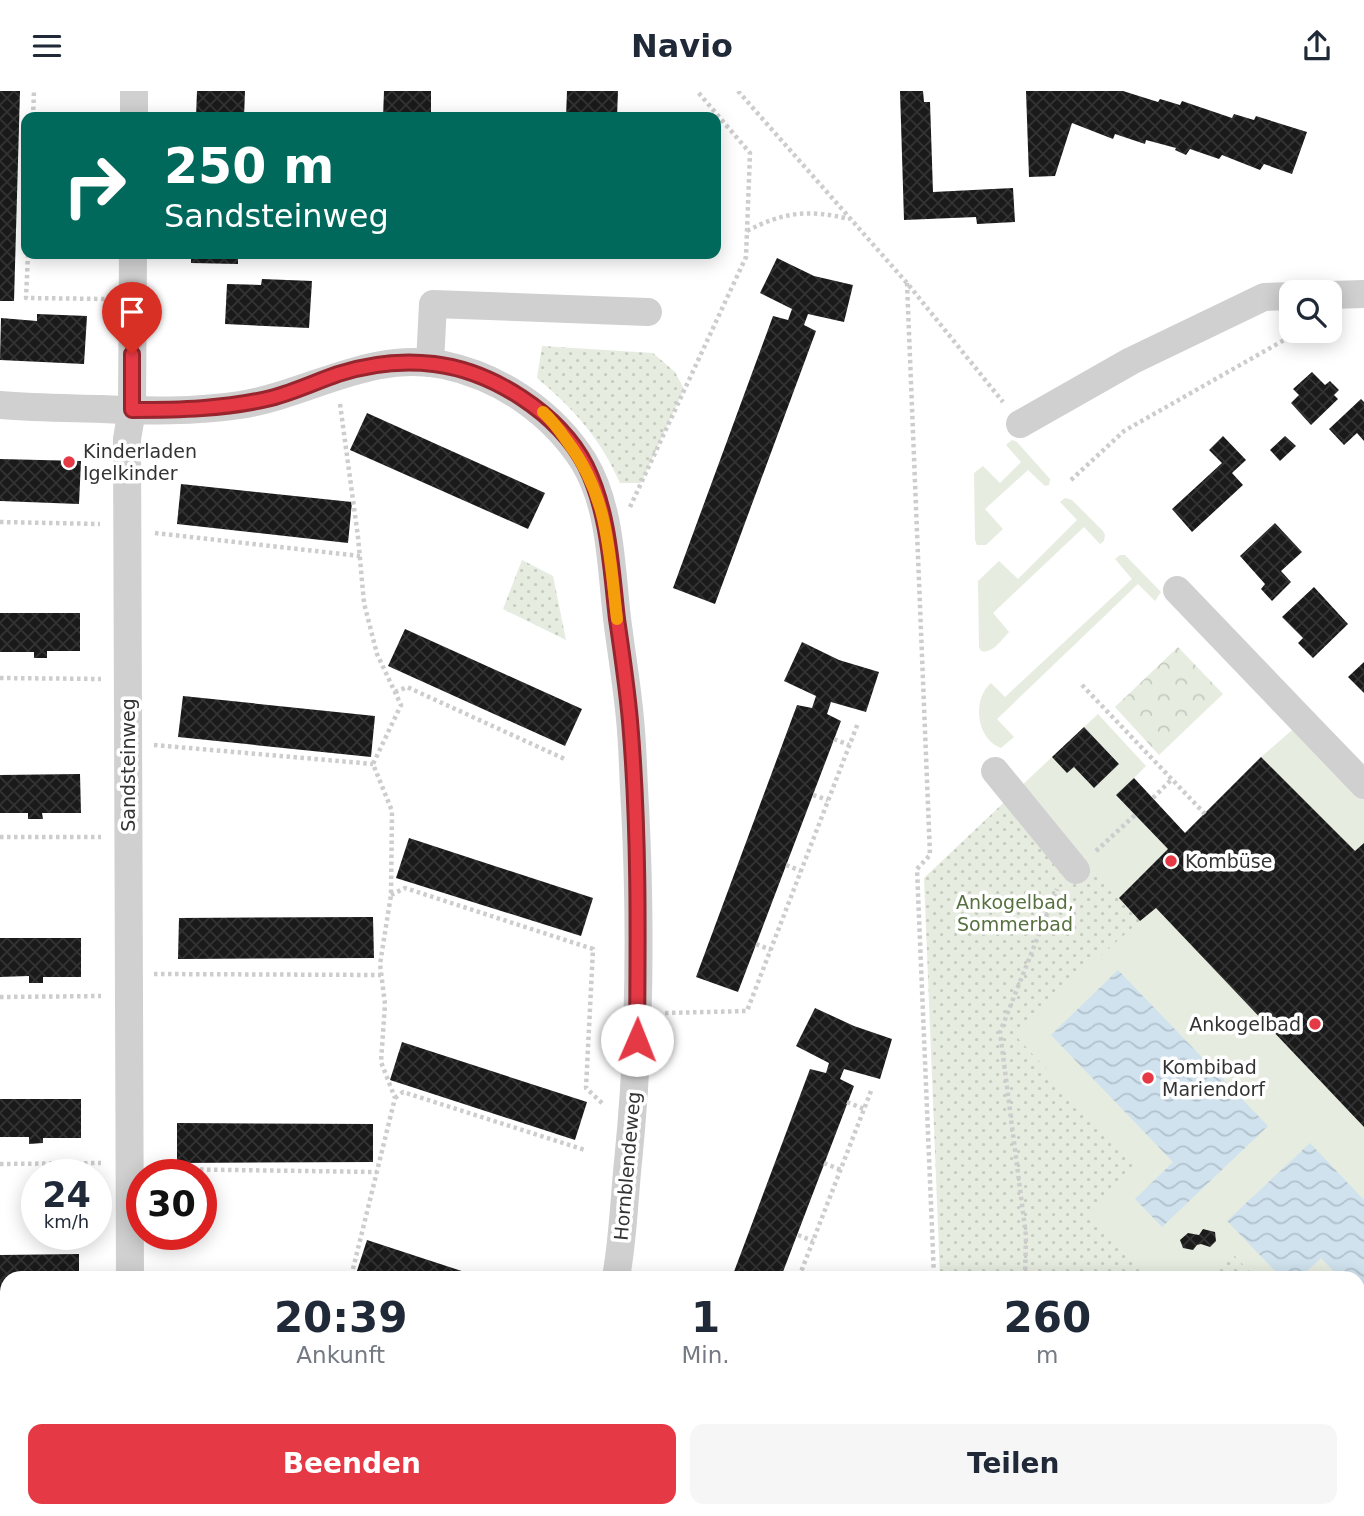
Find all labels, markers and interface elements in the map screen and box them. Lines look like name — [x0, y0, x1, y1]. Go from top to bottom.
icon: menu — [28, 27, 66, 65]
text: Navio — [631, 27, 733, 65]
icon: share — [1298, 27, 1336, 65]
text: 250 m — [164, 138, 334, 195]
icon: right — [49, 140, 140, 231]
text: Sandsteinweg — [164, 197, 389, 235]
map controls — [1279, 280, 1342, 343]
button: search — [1279, 280, 1342, 343]
pin — [102, 282, 162, 354]
icon: arrive — [113, 293, 151, 331]
place label: Kinderladen Igelkinder — [83, 440, 197, 484]
marker: Kinderladen Igelkinder — [61, 454, 77, 470]
street label: Sandsteinweg — [117, 698, 139, 832]
place label: Kombüse — [1185, 850, 1272, 872]
marker: Kombüse — [1163, 853, 1179, 869]
park label: Ankogelbad, Sommerbad — [956, 891, 1074, 935]
position arrow — [600, 1003, 674, 1077]
place label: Ankogelbad — [1189, 1013, 1301, 1035]
marker: Ankogelbad — [1307, 1016, 1323, 1032]
place label: Kombibad Mariendorf — [1162, 1056, 1266, 1100]
marker: Kombibad Mariendorf — [1140, 1070, 1156, 1086]
street label: Hornblendeweg — [610, 1091, 644, 1241]
speed limit sign: 30 — [126, 1159, 217, 1250]
text: 24 — [42, 1175, 91, 1215]
text: km/h — [44, 1211, 89, 1232]
text: 20:39 — [274, 1293, 408, 1342]
text: 1 — [691, 1293, 720, 1342]
text: 260 — [1003, 1293, 1091, 1342]
text: Ankunft — [296, 1342, 385, 1368]
text: Min. — [681, 1342, 730, 1368]
text: m — [1036, 1342, 1058, 1368]
button: Beenden — [28, 1424, 676, 1504]
button: Teilen — [690, 1424, 1337, 1504]

